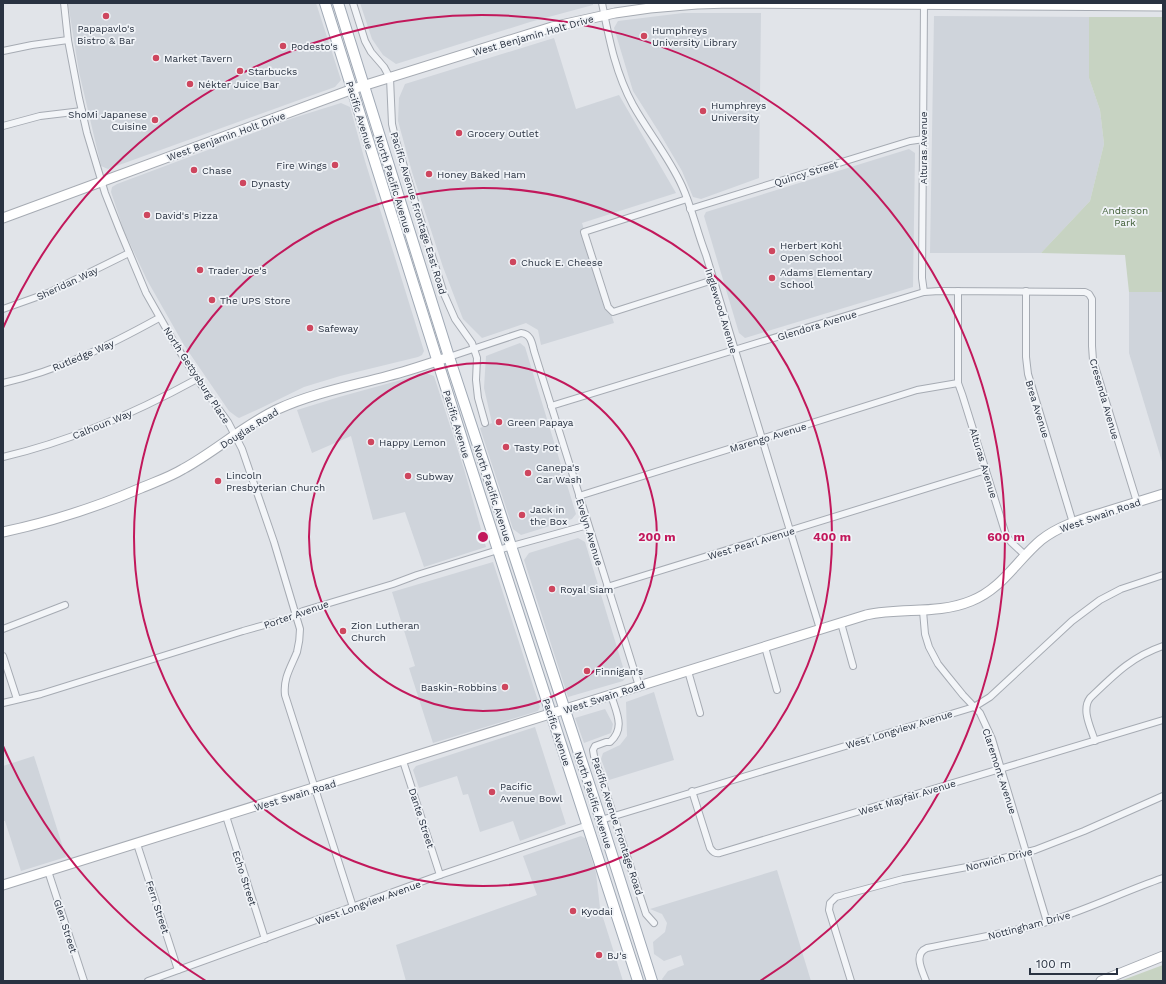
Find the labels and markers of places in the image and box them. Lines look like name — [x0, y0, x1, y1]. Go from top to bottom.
marker: Papapavlo's Bistro & Bar — [101, 11, 111, 21]
place label: Papapavlo's Bistro & Bar — [77, 23, 135, 46]
place label: Humphreys University Library — [652, 25, 738, 48]
marker: Humphreys University Library — [639, 31, 649, 41]
marker: Podesto's — [278, 41, 288, 51]
place label: Podesto's — [291, 41, 338, 52]
marker: Market Tavern — [151, 53, 161, 63]
place label: Market Tavern — [164, 53, 232, 64]
marker: Starbucks — [235, 66, 245, 76]
place label: Starbucks — [248, 66, 297, 77]
marker: Nékter Juice Bar — [185, 79, 195, 89]
place label: Nékter Juice Bar — [198, 79, 279, 90]
place label: Humphreys University — [711, 100, 766, 123]
marker: Humphreys University — [698, 106, 708, 116]
place label: ShoMi Japanese Cuisine — [68, 109, 147, 132]
marker: ShoMi Japanese Cuisine — [150, 115, 160, 125]
marker: Grocery Outlet — [454, 128, 464, 138]
place label: Grocery Outlet — [467, 128, 539, 139]
place label: Fire Wings — [276, 160, 327, 171]
marker: Fire Wings — [330, 160, 340, 170]
marker: Chase — [189, 165, 199, 175]
place label: Chase — [202, 165, 232, 176]
marker: Honey Baked Ham — [424, 169, 434, 179]
place label: Honey Baked Ham — [437, 169, 526, 180]
marker: Dynasty — [238, 178, 248, 188]
place label: Dynasty — [251, 178, 291, 189]
marker: David's Pizza — [142, 210, 152, 220]
place label: David's Pizza — [155, 210, 218, 221]
place label: Herbert Kohl Open School — [780, 240, 842, 263]
marker: Herbert Kohl Open School — [767, 246, 777, 256]
marker: Chuck E. Cheese — [508, 257, 518, 267]
place label: Chuck E. Cheese — [521, 257, 603, 268]
marker: Trader Joe's — [195, 265, 205, 275]
place label: Trader Joe's — [208, 265, 267, 276]
place label: Adams Elementary School — [780, 267, 873, 290]
marker: Adams Elementary School — [767, 273, 777, 283]
marker: The UPS Store — [207, 295, 217, 305]
place label: The UPS Store — [220, 295, 291, 306]
marker: Safeway — [305, 323, 315, 333]
place label: Safeway — [318, 323, 359, 334]
marker: Green Papaya — [494, 417, 504, 427]
place label: Green Papaya — [507, 417, 574, 428]
marker: Happy Lemon — [366, 437, 376, 447]
place label: Happy Lemon — [379, 437, 446, 448]
marker: Tasty Pot — [501, 442, 511, 452]
place label: Tasty Pot — [514, 442, 559, 453]
place label: Canepa's Car Wash — [536, 462, 582, 485]
marker: Canepa's Car Wash — [523, 468, 533, 478]
place label: Lincoln Presbyterian Church — [226, 470, 325, 493]
marker: Subway — [403, 471, 413, 481]
place label: Subway — [416, 471, 454, 482]
marker: Lincoln Presbyterian Church — [213, 476, 223, 486]
place label: Jack in the Box — [530, 504, 567, 527]
marker: Jack in the Box — [517, 510, 527, 520]
centre of rings — [476, 530, 490, 544]
marker: Royal Siam — [547, 584, 557, 594]
place label: Royal Siam — [560, 584, 613, 595]
place label: Zion Lutheran Church — [351, 620, 420, 643]
marker: Zion Lutheran Church — [338, 626, 348, 636]
marker: Finnigan's — [582, 666, 592, 676]
place label: Finnigan's — [595, 666, 643, 677]
place label: Baskin-Robbins — [421, 682, 497, 693]
marker: Baskin-Robbins — [500, 682, 510, 692]
place label: Pacific Avenue Bowl — [500, 781, 563, 804]
marker: Pacific Avenue Bowl — [487, 787, 497, 797]
marker: Kyodai — [568, 906, 578, 916]
place label: Kyodai — [581, 906, 613, 917]
marker: BJ's — [594, 950, 604, 960]
place label: BJ's — [607, 950, 627, 961]

